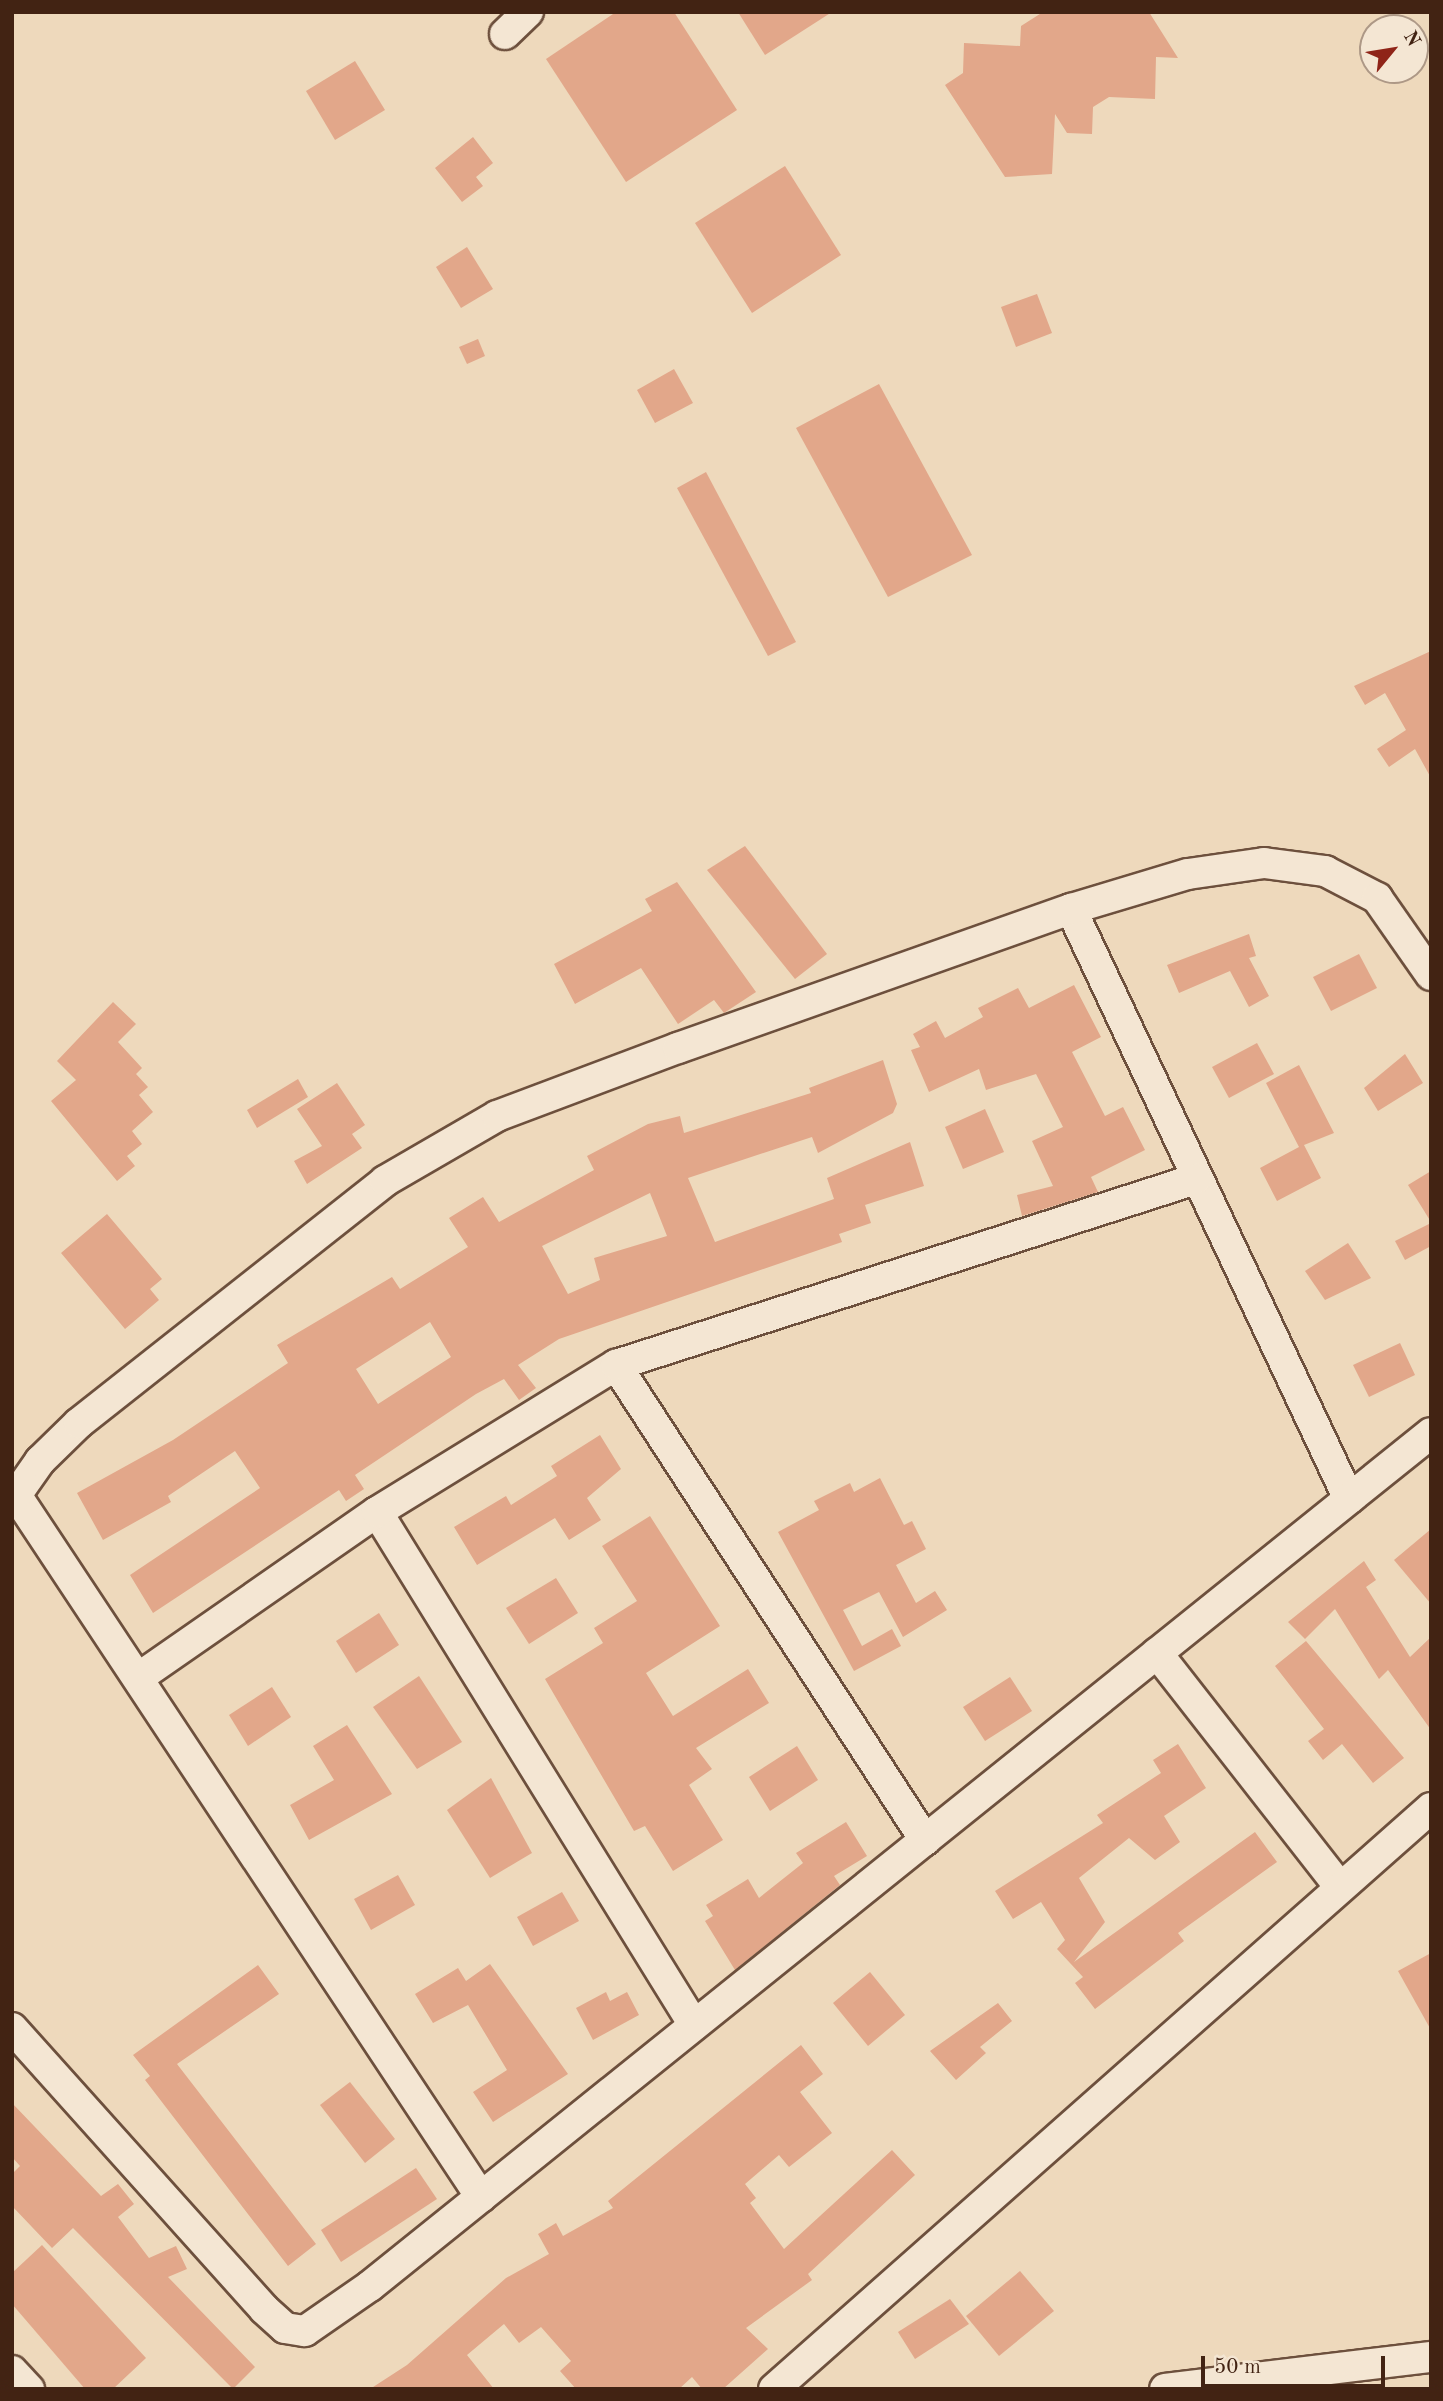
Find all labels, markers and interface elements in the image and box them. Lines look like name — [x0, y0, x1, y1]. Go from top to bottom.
north arrow — [1359, 14, 1429, 84]
text: N — [1399, 28, 1423, 50]
scale bar — [1205, 2342, 1389, 2386]
text: 50 m — [1214, 2357, 1261, 2378]

